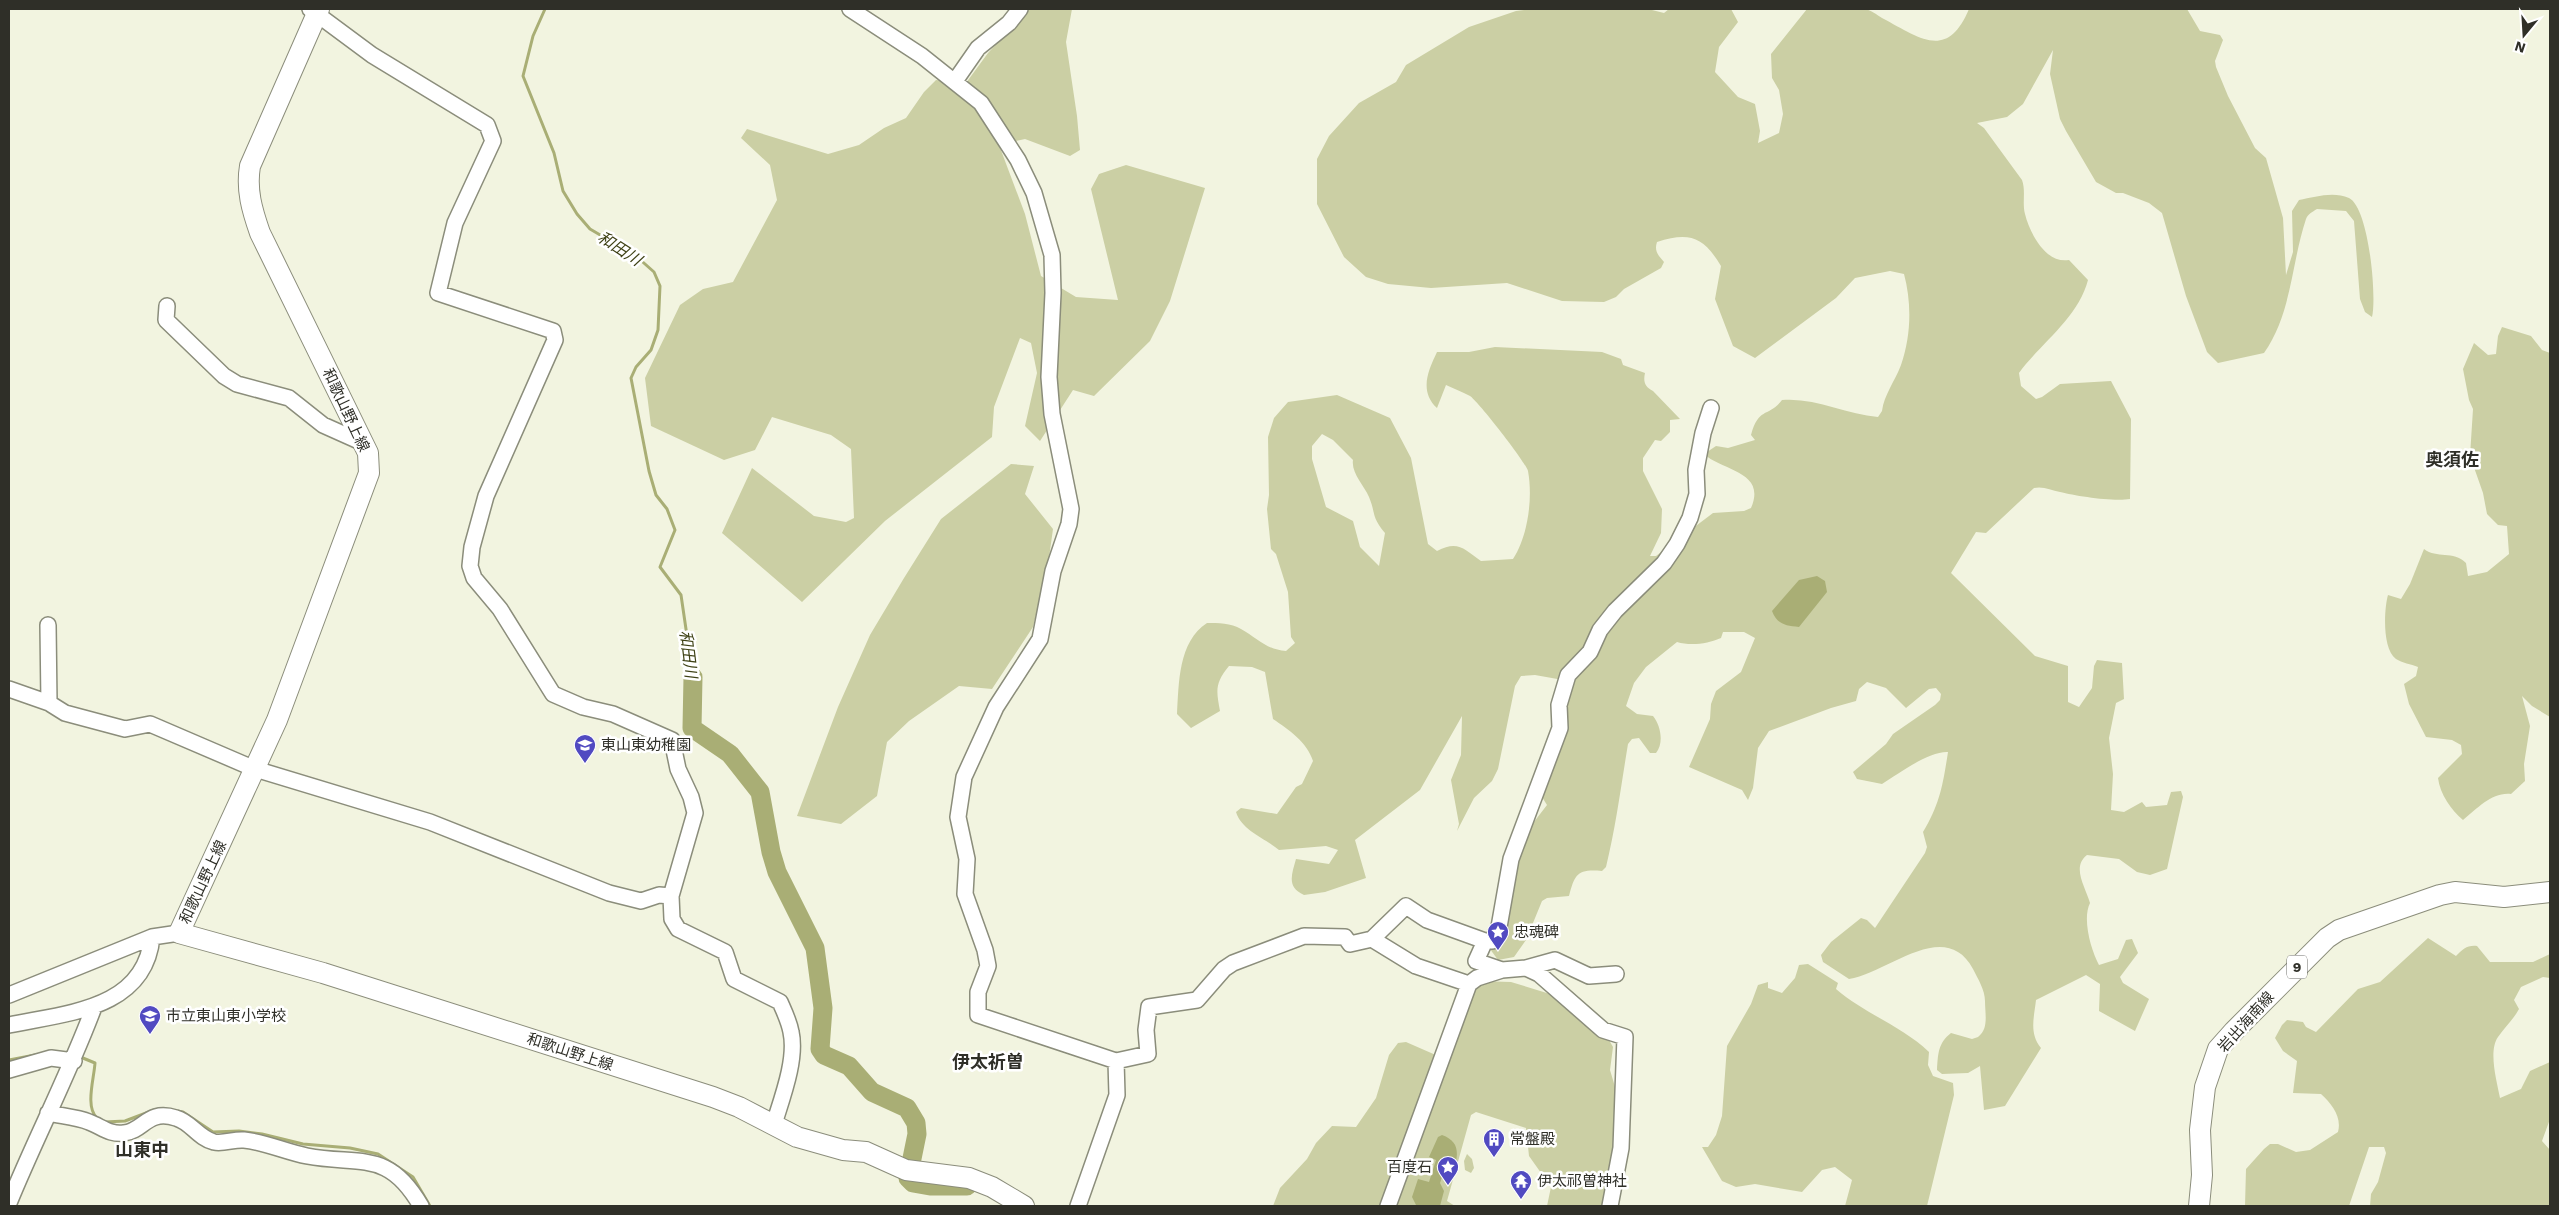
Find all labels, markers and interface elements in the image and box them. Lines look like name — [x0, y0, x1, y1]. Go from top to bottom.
north arrow — [2499, 10, 2549, 60]
text: N — [2513, 38, 2527, 57]
water label: 和田川 — [594, 227, 647, 271]
street label: 和歌山野上線 — [319, 365, 373, 455]
district label: 奥須佐 — [2425, 449, 2479, 470]
water label: 和田川 — [676, 629, 701, 681]
school or university icon: 東山東幼稚園 — [573, 733, 597, 764]
place label: 東山東幼稚園 — [601, 736, 691, 754]
street label: 和歌山野上線 — [176, 837, 230, 927]
place icon: 忠魂碑 — [1486, 920, 1510, 951]
place label: 忠魂碑 — [1514, 923, 1559, 941]
road number: 9 — [2287, 956, 2307, 979]
street label: 岩出海南線 — [2214, 988, 2278, 1056]
school or university icon: 市立東山東小学校 — [138, 1004, 162, 1035]
place label: 市立東山東小学校 — [166, 1007, 286, 1025]
street label: 和歌山野上線 — [524, 1030, 616, 1074]
district label: 伊太祈曽 — [952, 1051, 1024, 1072]
building icon: 常盤殿 — [1482, 1127, 1506, 1158]
place label: 常盤殿 — [1510, 1130, 1555, 1148]
district label: 山東中 — [115, 1139, 169, 1160]
place icon: 百度石 — [1436, 1155, 1460, 1186]
place label: 百度石 — [1387, 1158, 1432, 1176]
temple icon: 伊太祁曽神社 — [1509, 1169, 1533, 1200]
place label: 伊太祁曽神社 — [1537, 1172, 1627, 1190]

